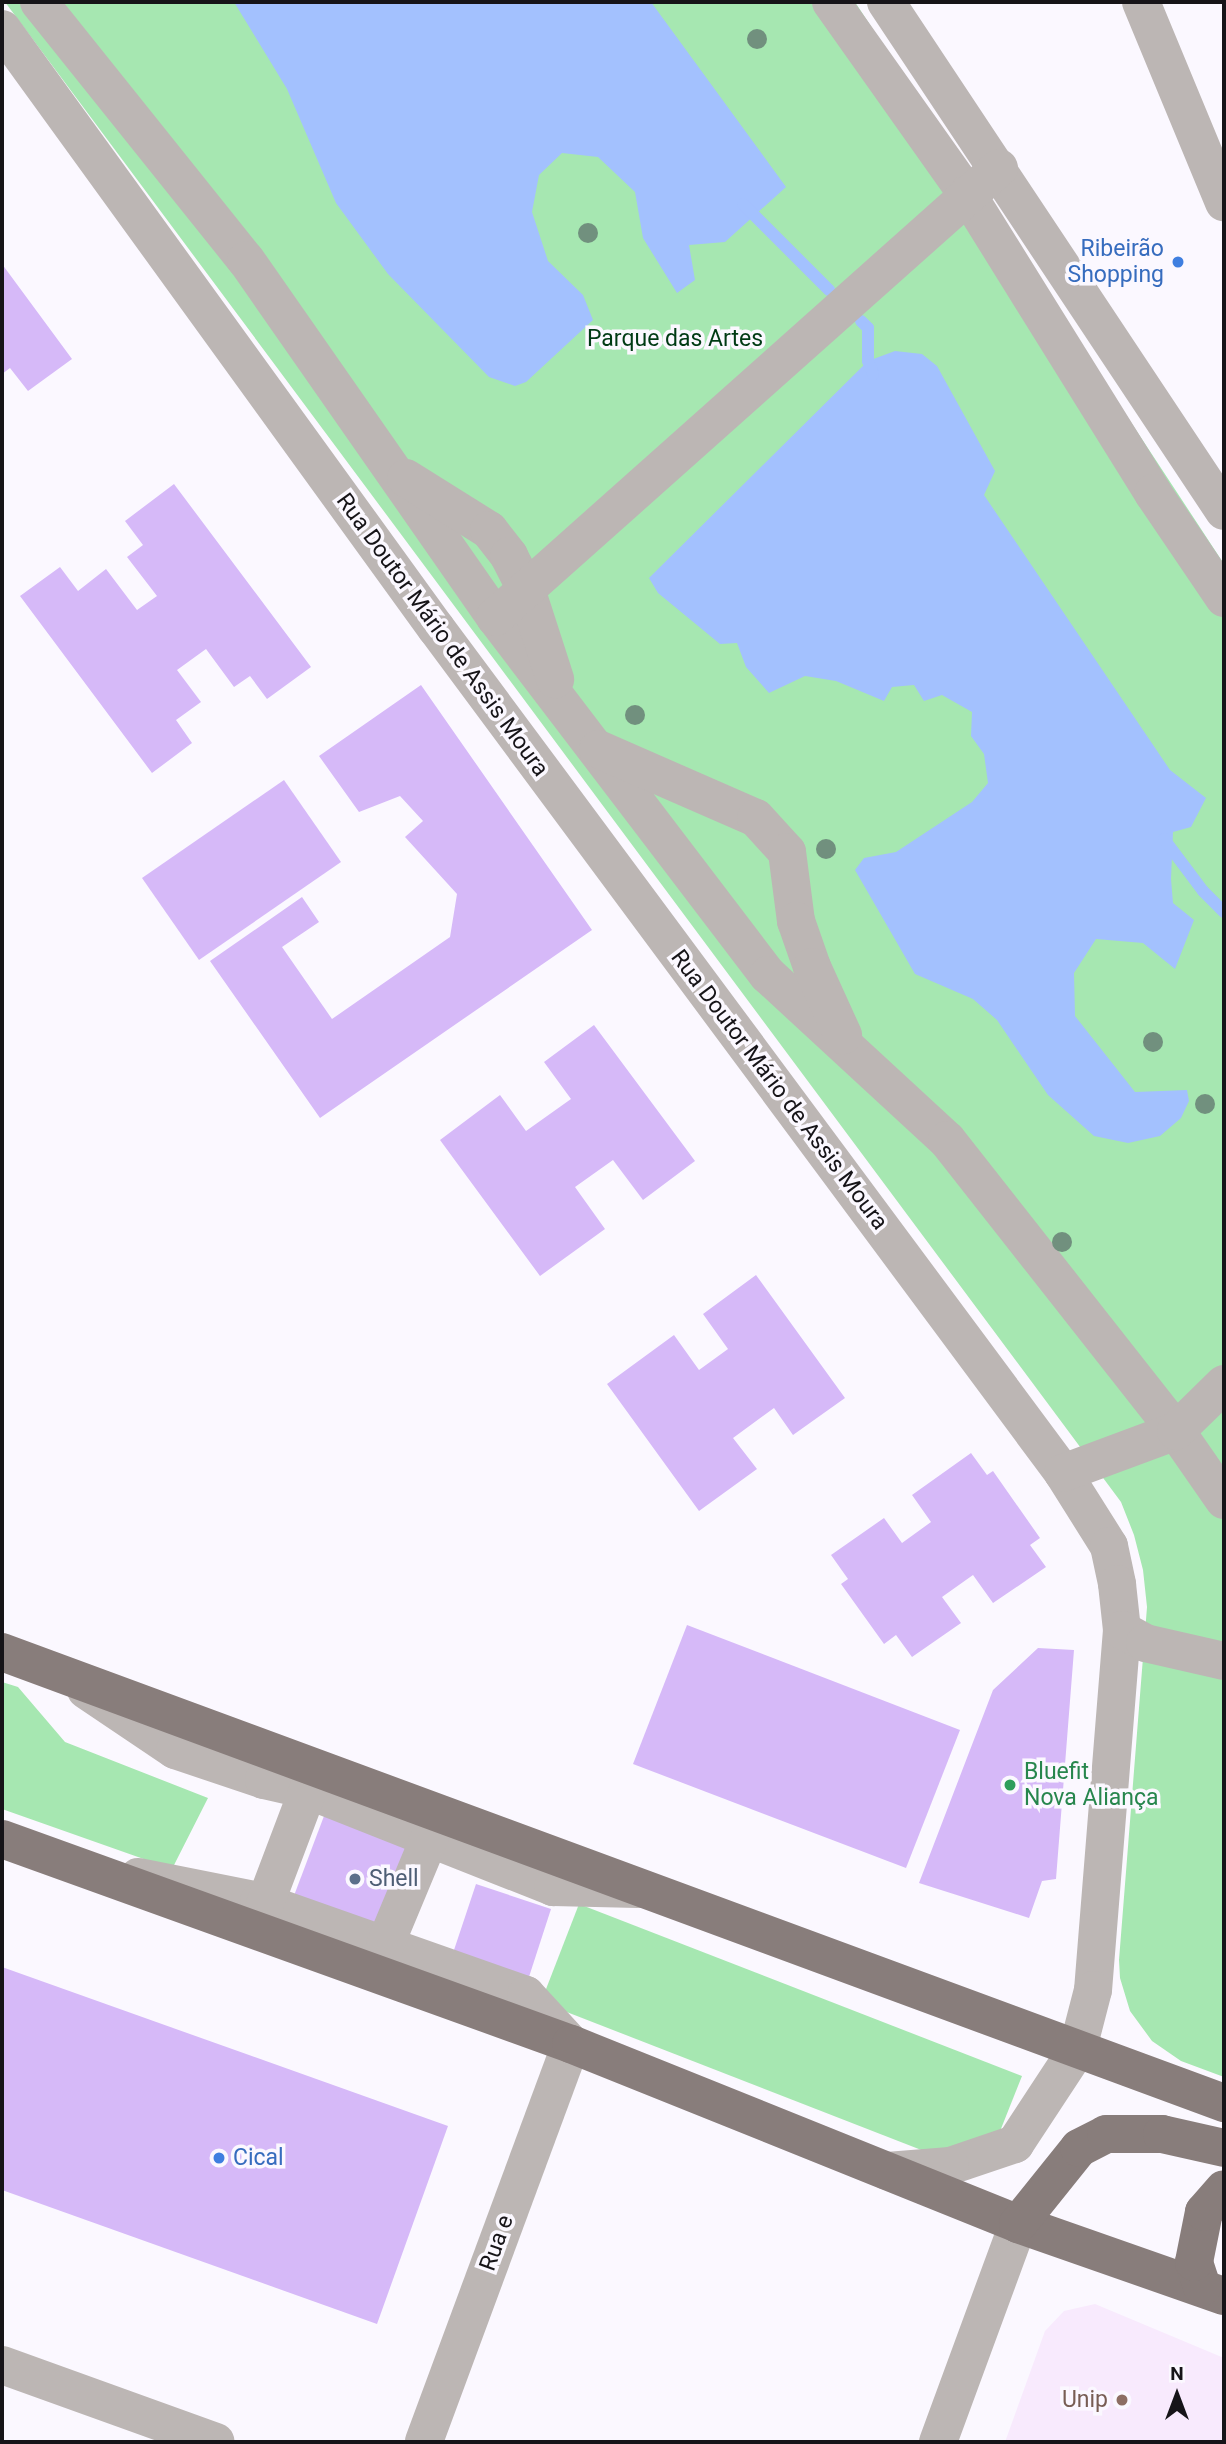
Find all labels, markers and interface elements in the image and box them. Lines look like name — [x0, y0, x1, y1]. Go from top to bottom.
place label: Ribeirão Shopping — [1068, 235, 1164, 289]
marker: Ribeirão Shopping — [1170, 254, 1186, 270]
park label: Parque das Artes — [587, 325, 763, 353]
street label: Rua Doutor Mário de Assis Moura — [330, 488, 554, 782]
street label: Rua Doutor Mário de Assis Moura — [665, 945, 893, 1235]
place label: Bluefit Nova Aliança — [1024, 1758, 1158, 1812]
marker: Bluefit Nova Aliança — [1002, 1777, 1018, 1793]
place label: Shell — [369, 1865, 419, 1893]
marker: Shell — [347, 1871, 363, 1887]
place label: Cical — [233, 2144, 284, 2172]
marker: Cical — [211, 2150, 227, 2166]
street label: Rua e — [474, 2211, 520, 2275]
north arrow — [1142, 2360, 1212, 2430]
text: N — [1170, 2362, 1184, 2385]
place label: Unip — [1062, 2386, 1108, 2414]
marker: Unip — [1114, 2392, 1130, 2408]

